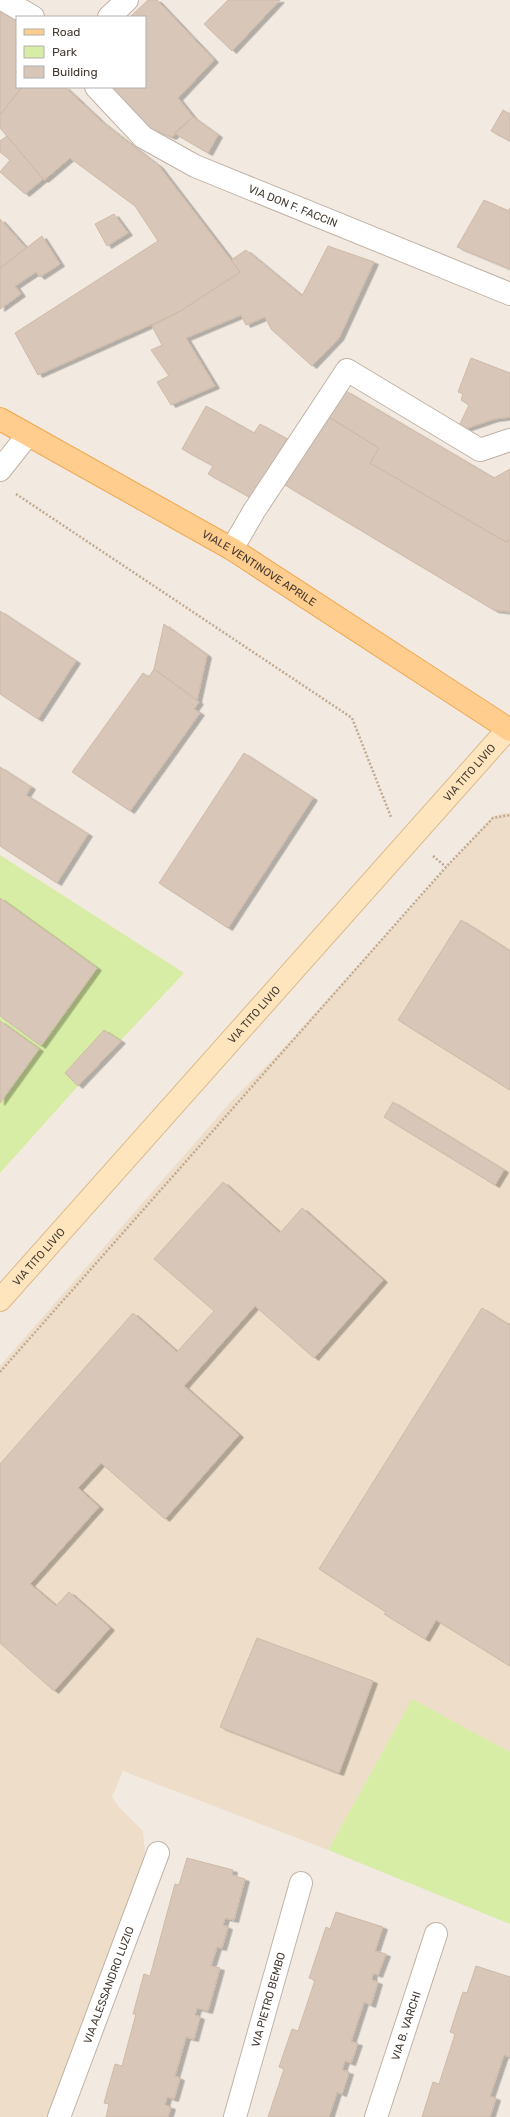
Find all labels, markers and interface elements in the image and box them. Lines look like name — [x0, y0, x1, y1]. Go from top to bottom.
legend — [16, 16, 146, 88]
text: Road — [52, 25, 80, 39]
text: Park — [52, 45, 78, 59]
text: Building — [52, 65, 98, 79]
street label: VIA DON F. FACCIN — [246, 182, 339, 230]
street label: VIALE VENTINOVE APRILE — [200, 528, 319, 609]
street label: VIA TITO LIVIO — [441, 741, 499, 804]
street label: VIA TITO LIVIO — [225, 984, 283, 1046]
street label: VIA TITO LIVIO — [10, 1226, 68, 1288]
street label: VIA ALESSANDRO LUZIO — [81, 1925, 137, 2046]
street label: VIA PIETRO BEMBO — [249, 1951, 288, 2049]
street label: VIA B. VARCHI — [389, 1990, 424, 2062]

